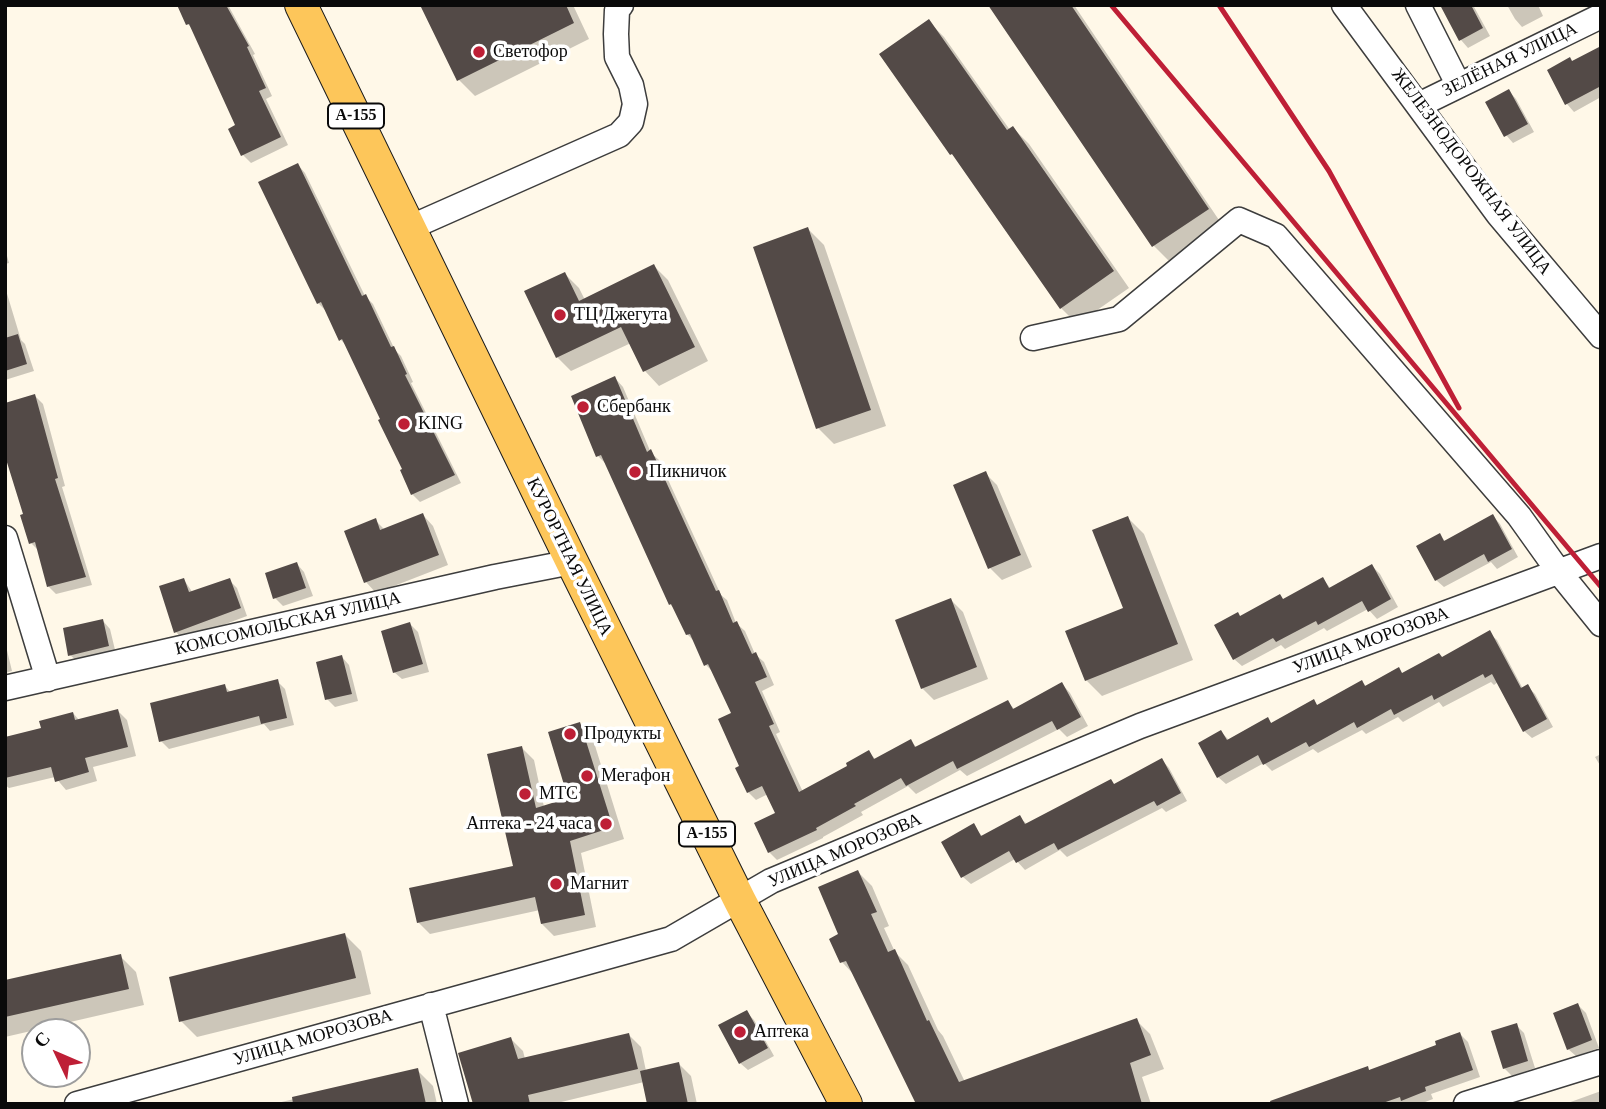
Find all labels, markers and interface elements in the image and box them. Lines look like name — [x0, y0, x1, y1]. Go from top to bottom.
street label: ЗЕЛЁНАЯ УЛИЦА — [1439, 18, 1581, 102]
place label: Светофор — [493, 41, 568, 63]
marker: Светофор — [471, 44, 487, 60]
street label: ЖЕЛЕЗНОДОРОЖНАЯ УЛИЦА — [1386, 64, 1556, 280]
road number: А-155 — [328, 104, 384, 128]
place label: ТЦ Джегута — [574, 304, 667, 326]
marker: ТЦ Джегута — [552, 307, 568, 323]
place label: Сбербанк — [597, 396, 671, 418]
marker: Сбербанк — [575, 399, 591, 415]
place label: KING — [418, 413, 463, 435]
marker: KING — [396, 416, 412, 432]
place label: Пикничок — [649, 461, 726, 483]
marker: Пикничок — [627, 464, 643, 480]
street label: КУРОРТНАЯ УЛИЦА — [521, 474, 617, 640]
street label: КОМСОМОЛЬСКАЯ УЛИЦА — [173, 587, 403, 661]
street label: УЛИЦА МОРОЗОВА — [1290, 603, 1452, 679]
place label: Продукты — [584, 723, 661, 745]
marker: Продукты — [562, 726, 578, 742]
place label: Мегафон — [601, 765, 670, 787]
marker: Мегафон — [579, 768, 595, 784]
place label: МТС — [539, 783, 578, 805]
marker: МТС — [517, 786, 533, 802]
street label: УЛИЦА МОРОЗОВА — [765, 809, 925, 893]
place label: Аптека - 24 часа — [466, 813, 592, 835]
marker: Аптека - 24 часа — [598, 816, 614, 832]
road number: А-155 — [679, 821, 735, 846]
place label: Магнит — [570, 873, 629, 895]
marker: Магнит — [548, 876, 564, 892]
street label: УЛИЦА МОРОЗОВА — [231, 1005, 395, 1071]
north arrow — [21, 1018, 91, 1088]
place label: Аптека — [754, 1021, 809, 1043]
marker: Аптека — [732, 1024, 748, 1040]
text: С — [30, 1027, 54, 1052]

